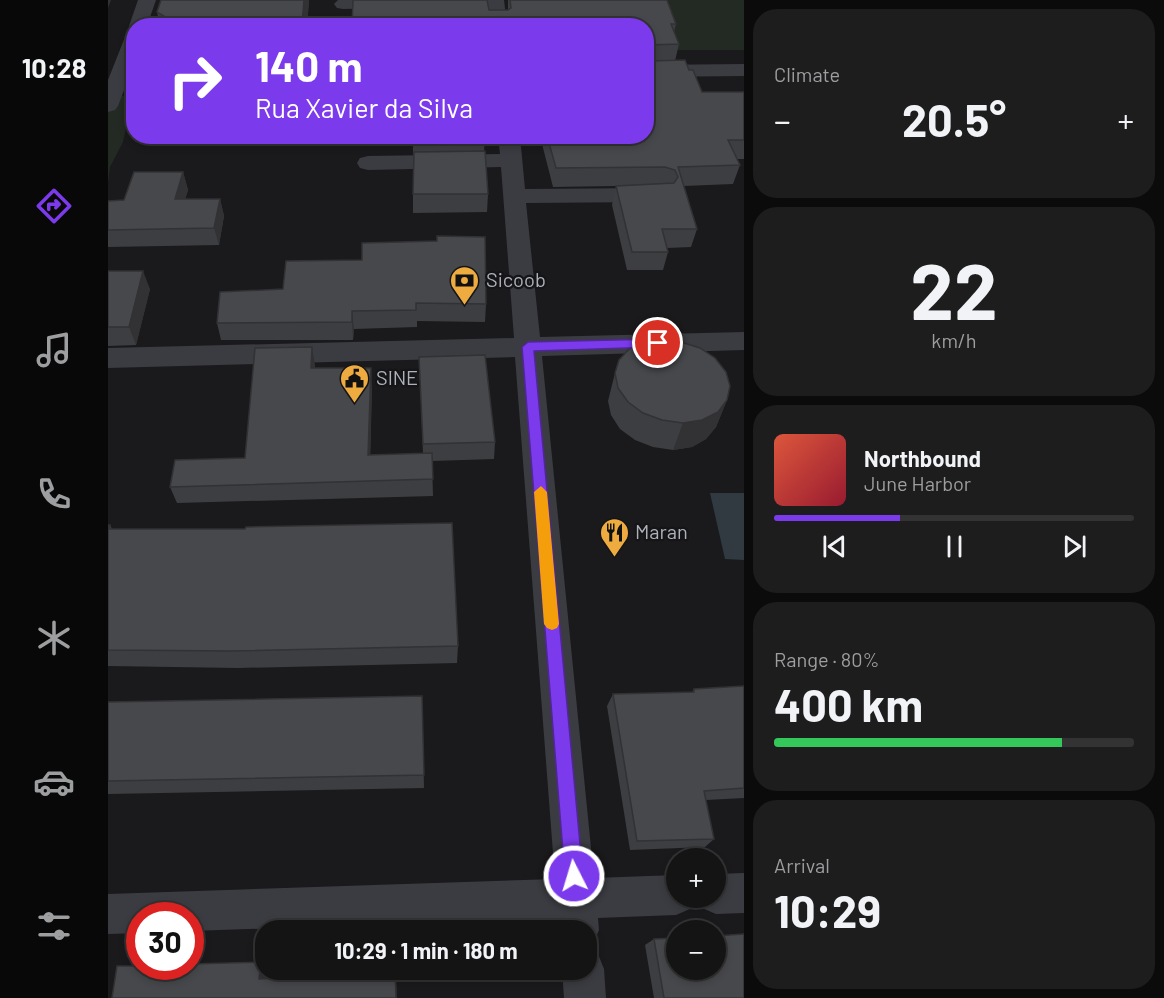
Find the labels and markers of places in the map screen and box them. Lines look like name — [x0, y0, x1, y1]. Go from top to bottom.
bank icon: Sicoob — [449, 264, 481, 306]
place label: Sicoob — [486, 267, 546, 291]
pin — [632, 317, 683, 368]
public building icon: SINE — [339, 362, 371, 404]
place label: SINE — [376, 365, 418, 389]
restaurant icon: Maran — [598, 516, 630, 558]
place label: Maran — [635, 519, 688, 543]

